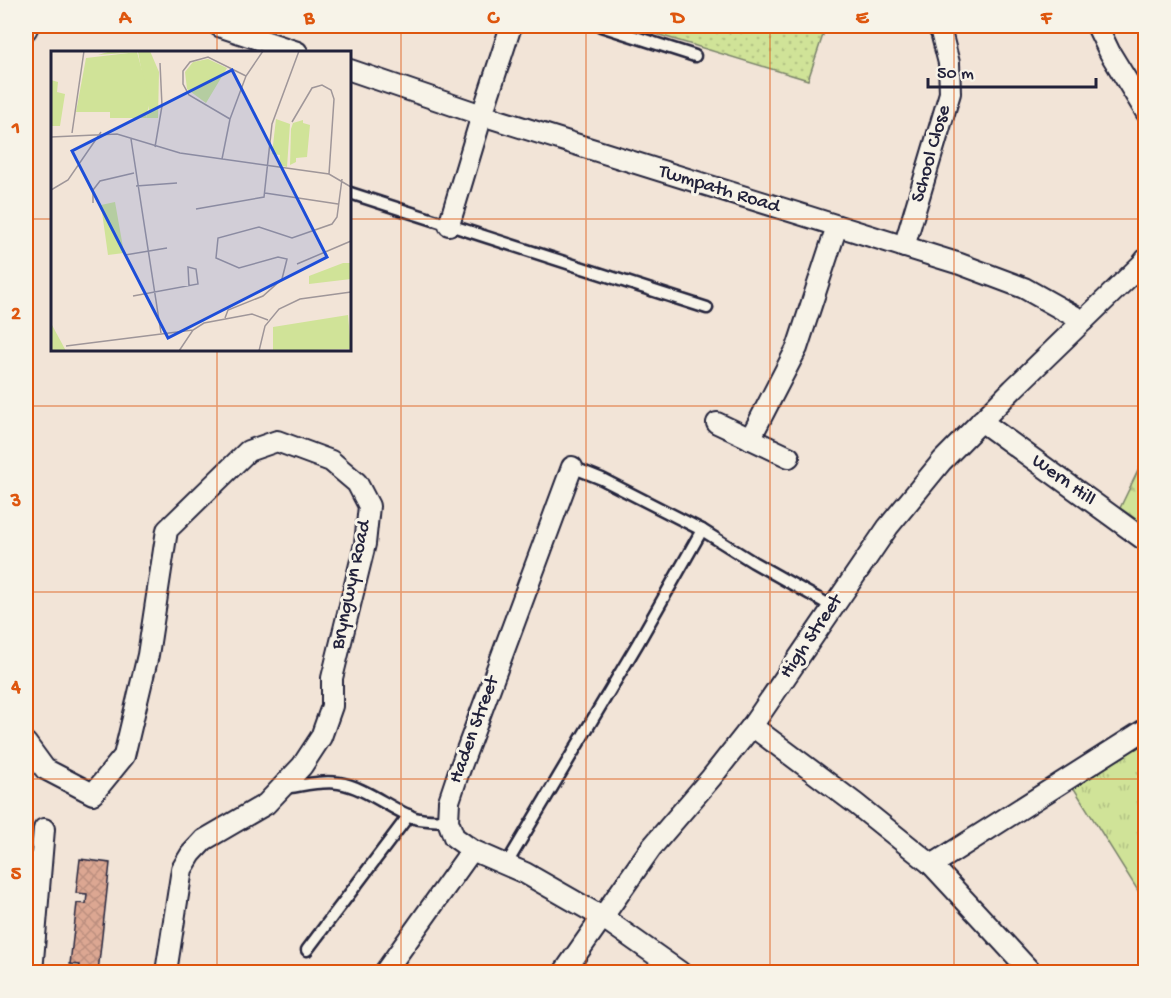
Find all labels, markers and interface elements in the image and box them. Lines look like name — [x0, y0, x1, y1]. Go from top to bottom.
text: A — [118, 8, 133, 31]
text: B — [303, 8, 315, 31]
text: C — [487, 8, 501, 31]
text: D — [669, 8, 685, 31]
text: E — [856, 8, 870, 31]
text: F — [1040, 8, 1053, 31]
inset map — [51, 51, 351, 351]
scale bar — [928, 51, 1096, 89]
text: 50 m — [937, 64, 974, 85]
street label: School Close — [907, 102, 957, 205]
text: 1 — [11, 118, 20, 141]
street label: Twmpath Road — [655, 160, 785, 220]
text: 2 — [11, 304, 21, 327]
street label: Wern Hill — [1027, 450, 1099, 512]
text: 3 — [10, 491, 21, 514]
street label: Bryngwyn Road — [327, 516, 377, 653]
street label: High Street — [776, 589, 849, 683]
street label: Haden Street — [445, 672, 506, 787]
text: 4 — [10, 677, 21, 700]
text: 5 — [11, 864, 22, 887]

